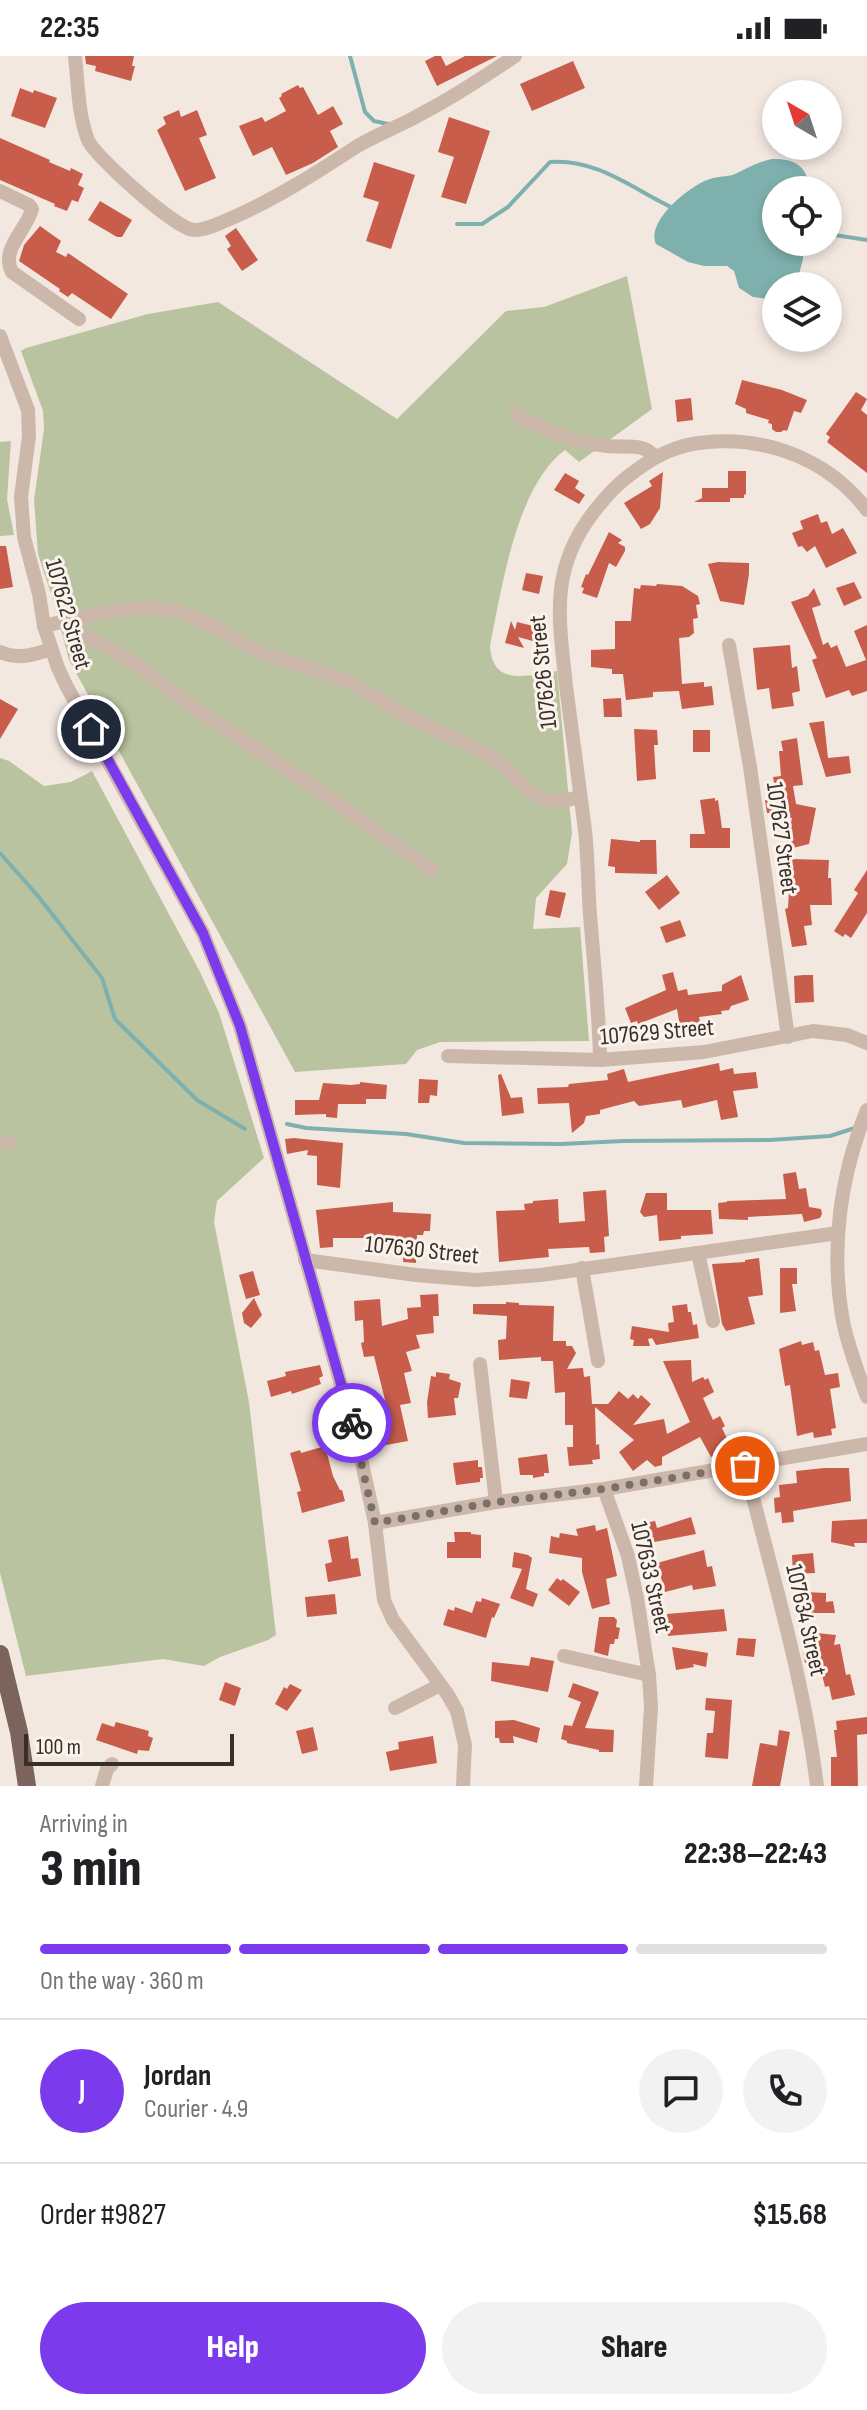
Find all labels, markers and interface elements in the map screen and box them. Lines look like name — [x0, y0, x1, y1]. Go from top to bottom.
text: 22:35 — [40, 10, 100, 46]
north arrow — [762, 80, 842, 160]
map controls — [762, 80, 842, 352]
button: locate — [762, 176, 842, 256]
button: layers — [762, 272, 842, 352]
street label: 107622 Street — [38, 555, 98, 673]
street label: 107626 Street — [523, 614, 563, 730]
pin — [57, 695, 125, 763]
icon: home — [69, 707, 113, 751]
street label: 107627 Street — [760, 780, 804, 896]
street label: 107629 Street — [599, 1013, 715, 1051]
street label: 107630 Street — [364, 1230, 480, 1270]
courier — [312, 1383, 392, 1463]
icon: bike — [330, 1401, 374, 1445]
pin — [711, 1432, 779, 1500]
icon: bag — [723, 1444, 767, 1488]
street label: 107633 Street — [624, 1518, 678, 1636]
street label: 107634 Street — [779, 1561, 833, 1679]
scale bar — [24, 1730, 234, 1766]
text: 100 m — [36, 1734, 81, 1761]
text: Arriving in — [40, 1809, 128, 1840]
text: 22:38–22:43 — [684, 1836, 827, 1872]
text: 3 min — [40, 1838, 142, 1901]
text: On the way · 360 m — [40, 1966, 204, 1997]
button: chat — [639, 2049, 723, 2133]
button: phone — [743, 2049, 827, 2133]
text: Jordan — [144, 2058, 211, 2094]
text: J — [79, 2073, 85, 2109]
text: Courier · 4.9 — [144, 2094, 248, 2125]
text: Order #9827 — [40, 2197, 166, 2233]
text: $15.68 — [752, 2197, 827, 2233]
button: Help — [40, 2302, 426, 2394]
button: Share — [442, 2302, 827, 2394]

